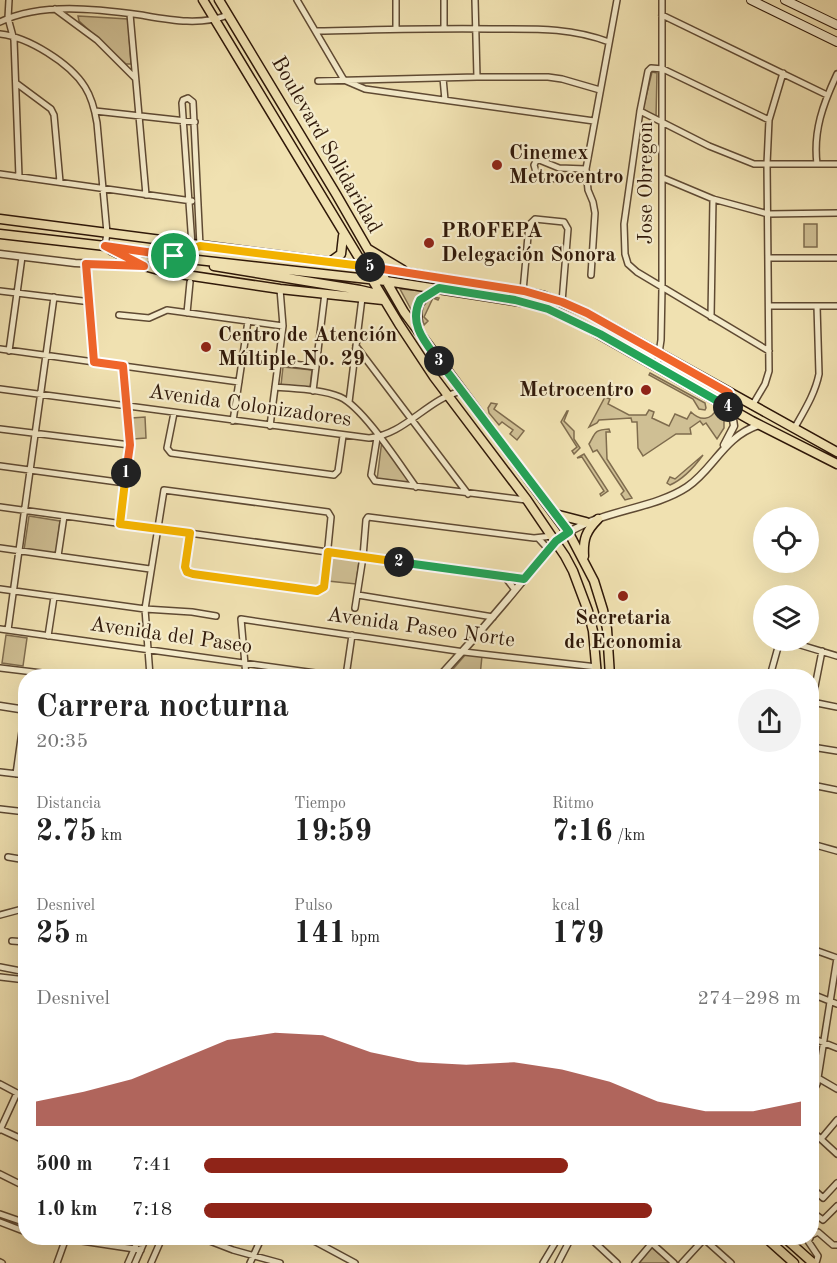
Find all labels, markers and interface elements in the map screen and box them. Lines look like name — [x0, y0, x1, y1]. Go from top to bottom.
street label: Boulevard Solidaridad — [267, 53, 385, 237]
street label: Jose Obregon — [636, 121, 657, 245]
place label: Cinemex Metrocentro — [509, 143, 624, 188]
marker: Cinemex Metrocentro — [490, 158, 504, 172]
place label: PROFEPA Delegación Sonora — [441, 221, 616, 266]
pin — [148, 230, 199, 281]
marker: PROFEPA Delegación Sonora — [422, 236, 436, 250]
icon: arrive — [157, 239, 190, 272]
pin: 5 — [355, 252, 385, 282]
text: 5 — [365, 259, 375, 275]
place label: Centro de Atención Múltiple No. 29 — [218, 325, 397, 370]
marker: Centro de Atención Múltiple No. 29 — [199, 340, 213, 354]
pin: 3 — [424, 346, 454, 376]
text: 3 — [434, 353, 444, 369]
place label: Metrocentro — [519, 380, 634, 401]
street label: Avenida Colonizadores — [147, 381, 353, 431]
marker: Metrocentro — [639, 383, 653, 397]
pin: 4 — [713, 392, 743, 422]
text: 4 — [723, 399, 733, 415]
pin: 1 — [111, 458, 141, 488]
text: 1 — [121, 465, 131, 481]
map controls — [753, 507, 819, 651]
button: locate — [753, 507, 819, 573]
pin: 2 — [384, 547, 414, 577]
text: 2 — [394, 554, 404, 570]
button: layers — [753, 585, 819, 651]
marker: Secretaria de Economia — [616, 589, 630, 603]
street label: Avenida Paseo Norte — [326, 604, 516, 652]
place label: Secretaria de Economia — [564, 608, 682, 653]
street label: Avenida del Paseo — [88, 614, 254, 658]
button: share — [738, 689, 801, 752]
text: Carrera nocturna — [36, 691, 289, 724]
text: 20:35 — [36, 732, 88, 752]
text: Distancia — [36, 796, 101, 812]
text: Tiempo — [294, 796, 346, 812]
text: Ritmo — [552, 796, 594, 812]
text: 2.75 — [36, 817, 97, 847]
text: 19:59 — [294, 817, 372, 847]
text: 7:16 — [552, 817, 613, 847]
text: km — [97, 828, 122, 844]
text: /km — [613, 828, 645, 844]
text: Desnivel — [36, 898, 95, 914]
text: Pulso — [294, 898, 333, 914]
text: kcal — [552, 898, 580, 914]
text: 25 — [36, 919, 71, 949]
text: 141 — [294, 919, 346, 949]
text: 179 — [552, 919, 604, 949]
text: m — [71, 930, 88, 946]
text: bpm — [346, 930, 380, 946]
text: Desnivel — [36, 989, 110, 1009]
text: 274–298 m — [698, 989, 801, 1009]
text: 500 m — [36, 1155, 92, 1175]
text: 7:41 — [132, 1155, 172, 1175]
text: 1.0 km — [36, 1200, 98, 1220]
text: 7:18 — [132, 1200, 172, 1220]

